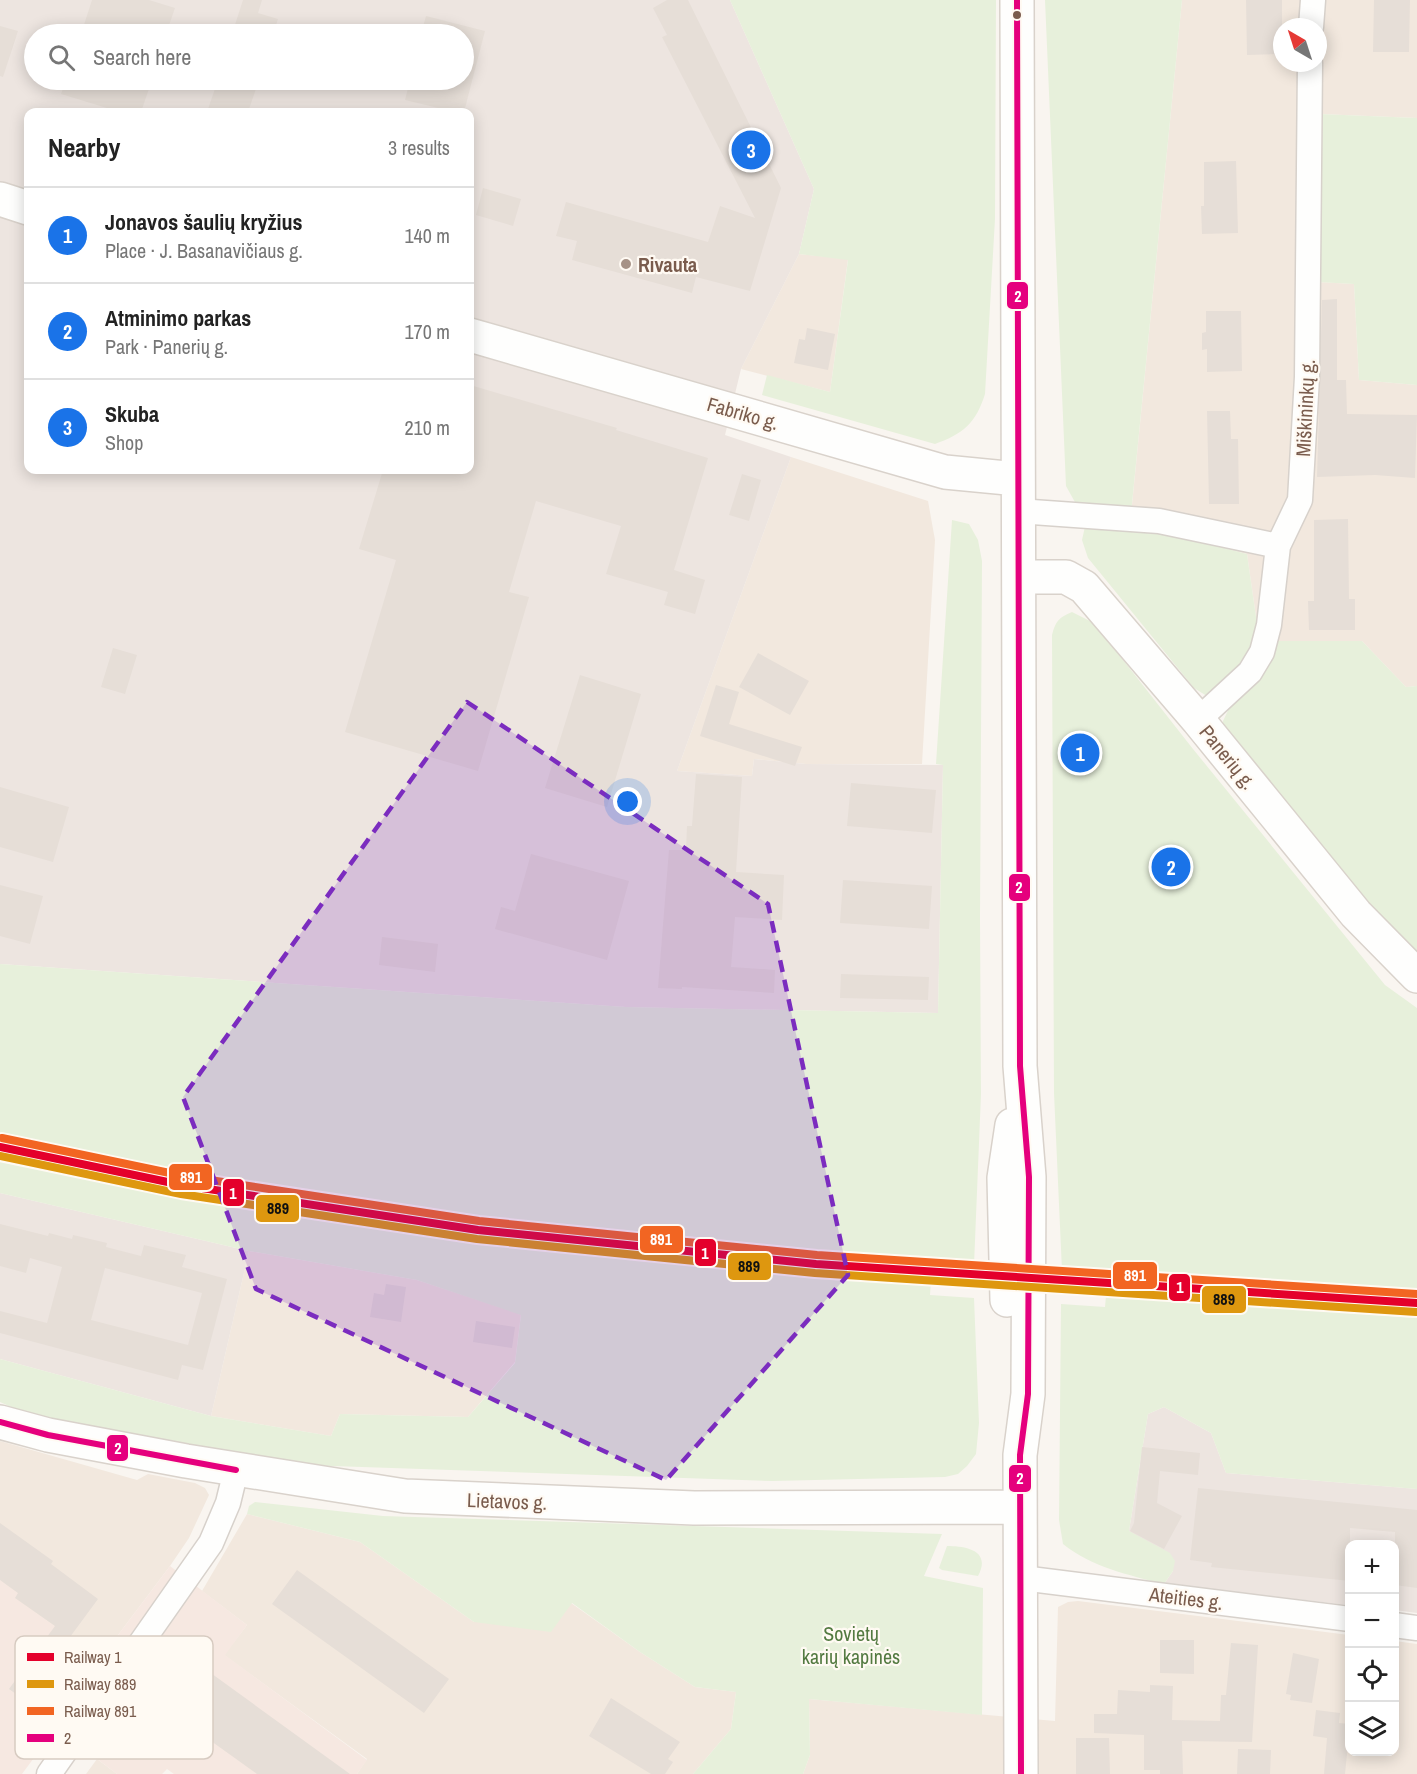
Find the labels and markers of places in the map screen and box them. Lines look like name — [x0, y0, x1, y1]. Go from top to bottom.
unlabelled marker — [1011, 9, 1023, 21]
pin: 3 — [732, 128, 771, 172]
place label: Rivauta — [638, 251, 697, 278]
marker: Rivauta — [619, 257, 633, 271]
pin: 1 — [1060, 730, 1100, 776]
pin: 2 — [1152, 844, 1190, 890]

